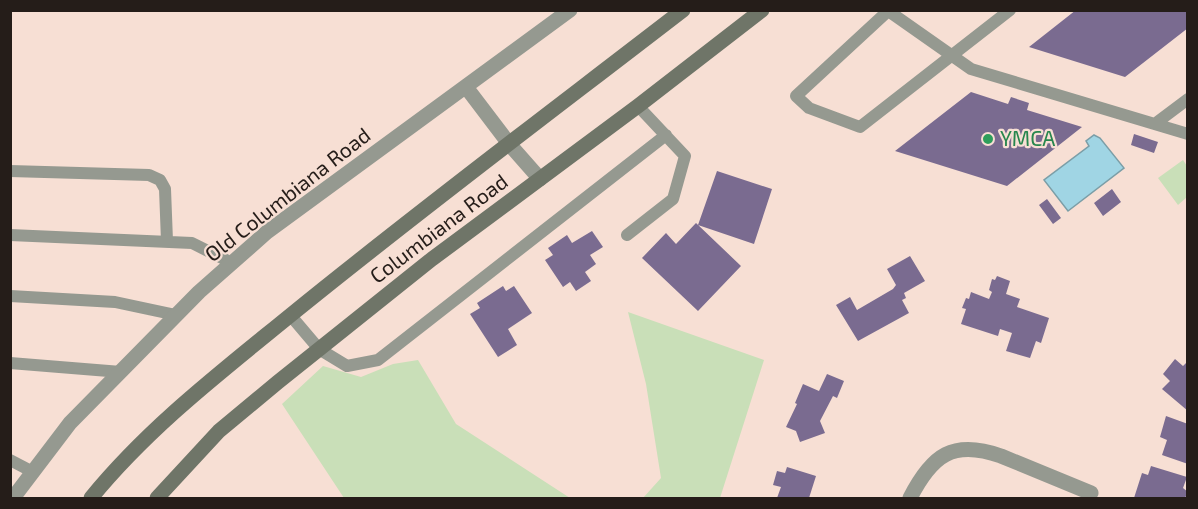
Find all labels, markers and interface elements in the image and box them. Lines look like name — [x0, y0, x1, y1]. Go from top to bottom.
street label: Old Columbiana Road — [199, 121, 375, 266]
place label: YMCA — [1000, 125, 1055, 150]
marker: YMCA — [981, 132, 995, 146]
street label: Columbiana Road — [364, 168, 512, 288]

